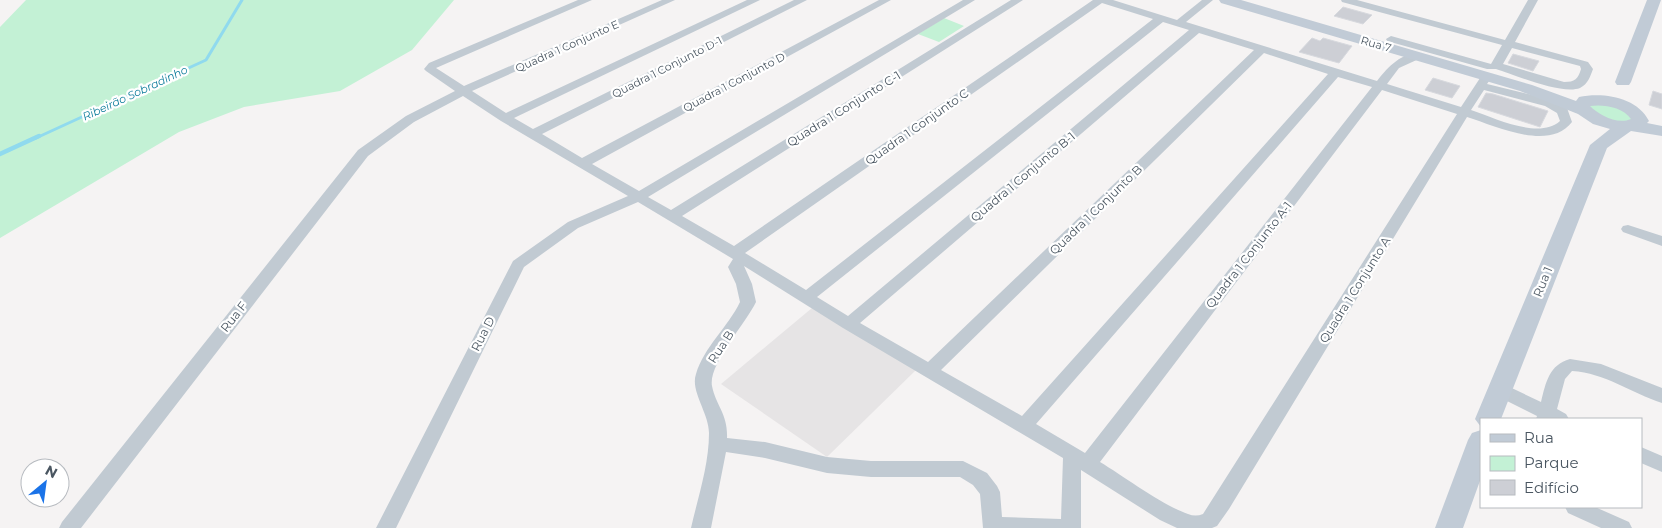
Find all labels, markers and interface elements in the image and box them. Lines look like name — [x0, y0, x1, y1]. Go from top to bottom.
street label: Quadra 1 Conjunto E — [513, 17, 621, 75]
street label: Quadra 1 Conjunto D-1 — [610, 33, 724, 101]
street label: Rua 7 — [1359, 33, 1393, 55]
street label: Quadra 1 Conjunto D — [681, 49, 787, 115]
water label: Ribeirão Sobradinho — [80, 62, 190, 124]
street label: Quadra 1 Conjunto C-1 — [784, 67, 903, 150]
street label: Quadra 1 Conjunto C — [862, 85, 972, 168]
street label: Quadra 1 Conjunto B-1 — [967, 129, 1078, 225]
street label: Quadra 1 Conjunto B — [1046, 161, 1145, 258]
street label: Quadra 1 Conjunto A-1 — [1202, 198, 1295, 311]
street label: Quadra 1 Conjunto A — [1316, 233, 1394, 346]
street label: Rua 1 — [1530, 264, 1555, 299]
street label: Rua F — [217, 298, 250, 335]
street label: Rua D — [467, 314, 498, 354]
street label: Rua B — [704, 328, 737, 366]
legend — [1480, 418, 1642, 508]
text: Rua — [1524, 428, 1554, 447]
text: Parque — [1524, 453, 1579, 472]
north arrow — [20, 458, 70, 508]
text: N — [42, 461, 61, 482]
text: Edifício — [1524, 478, 1579, 497]

